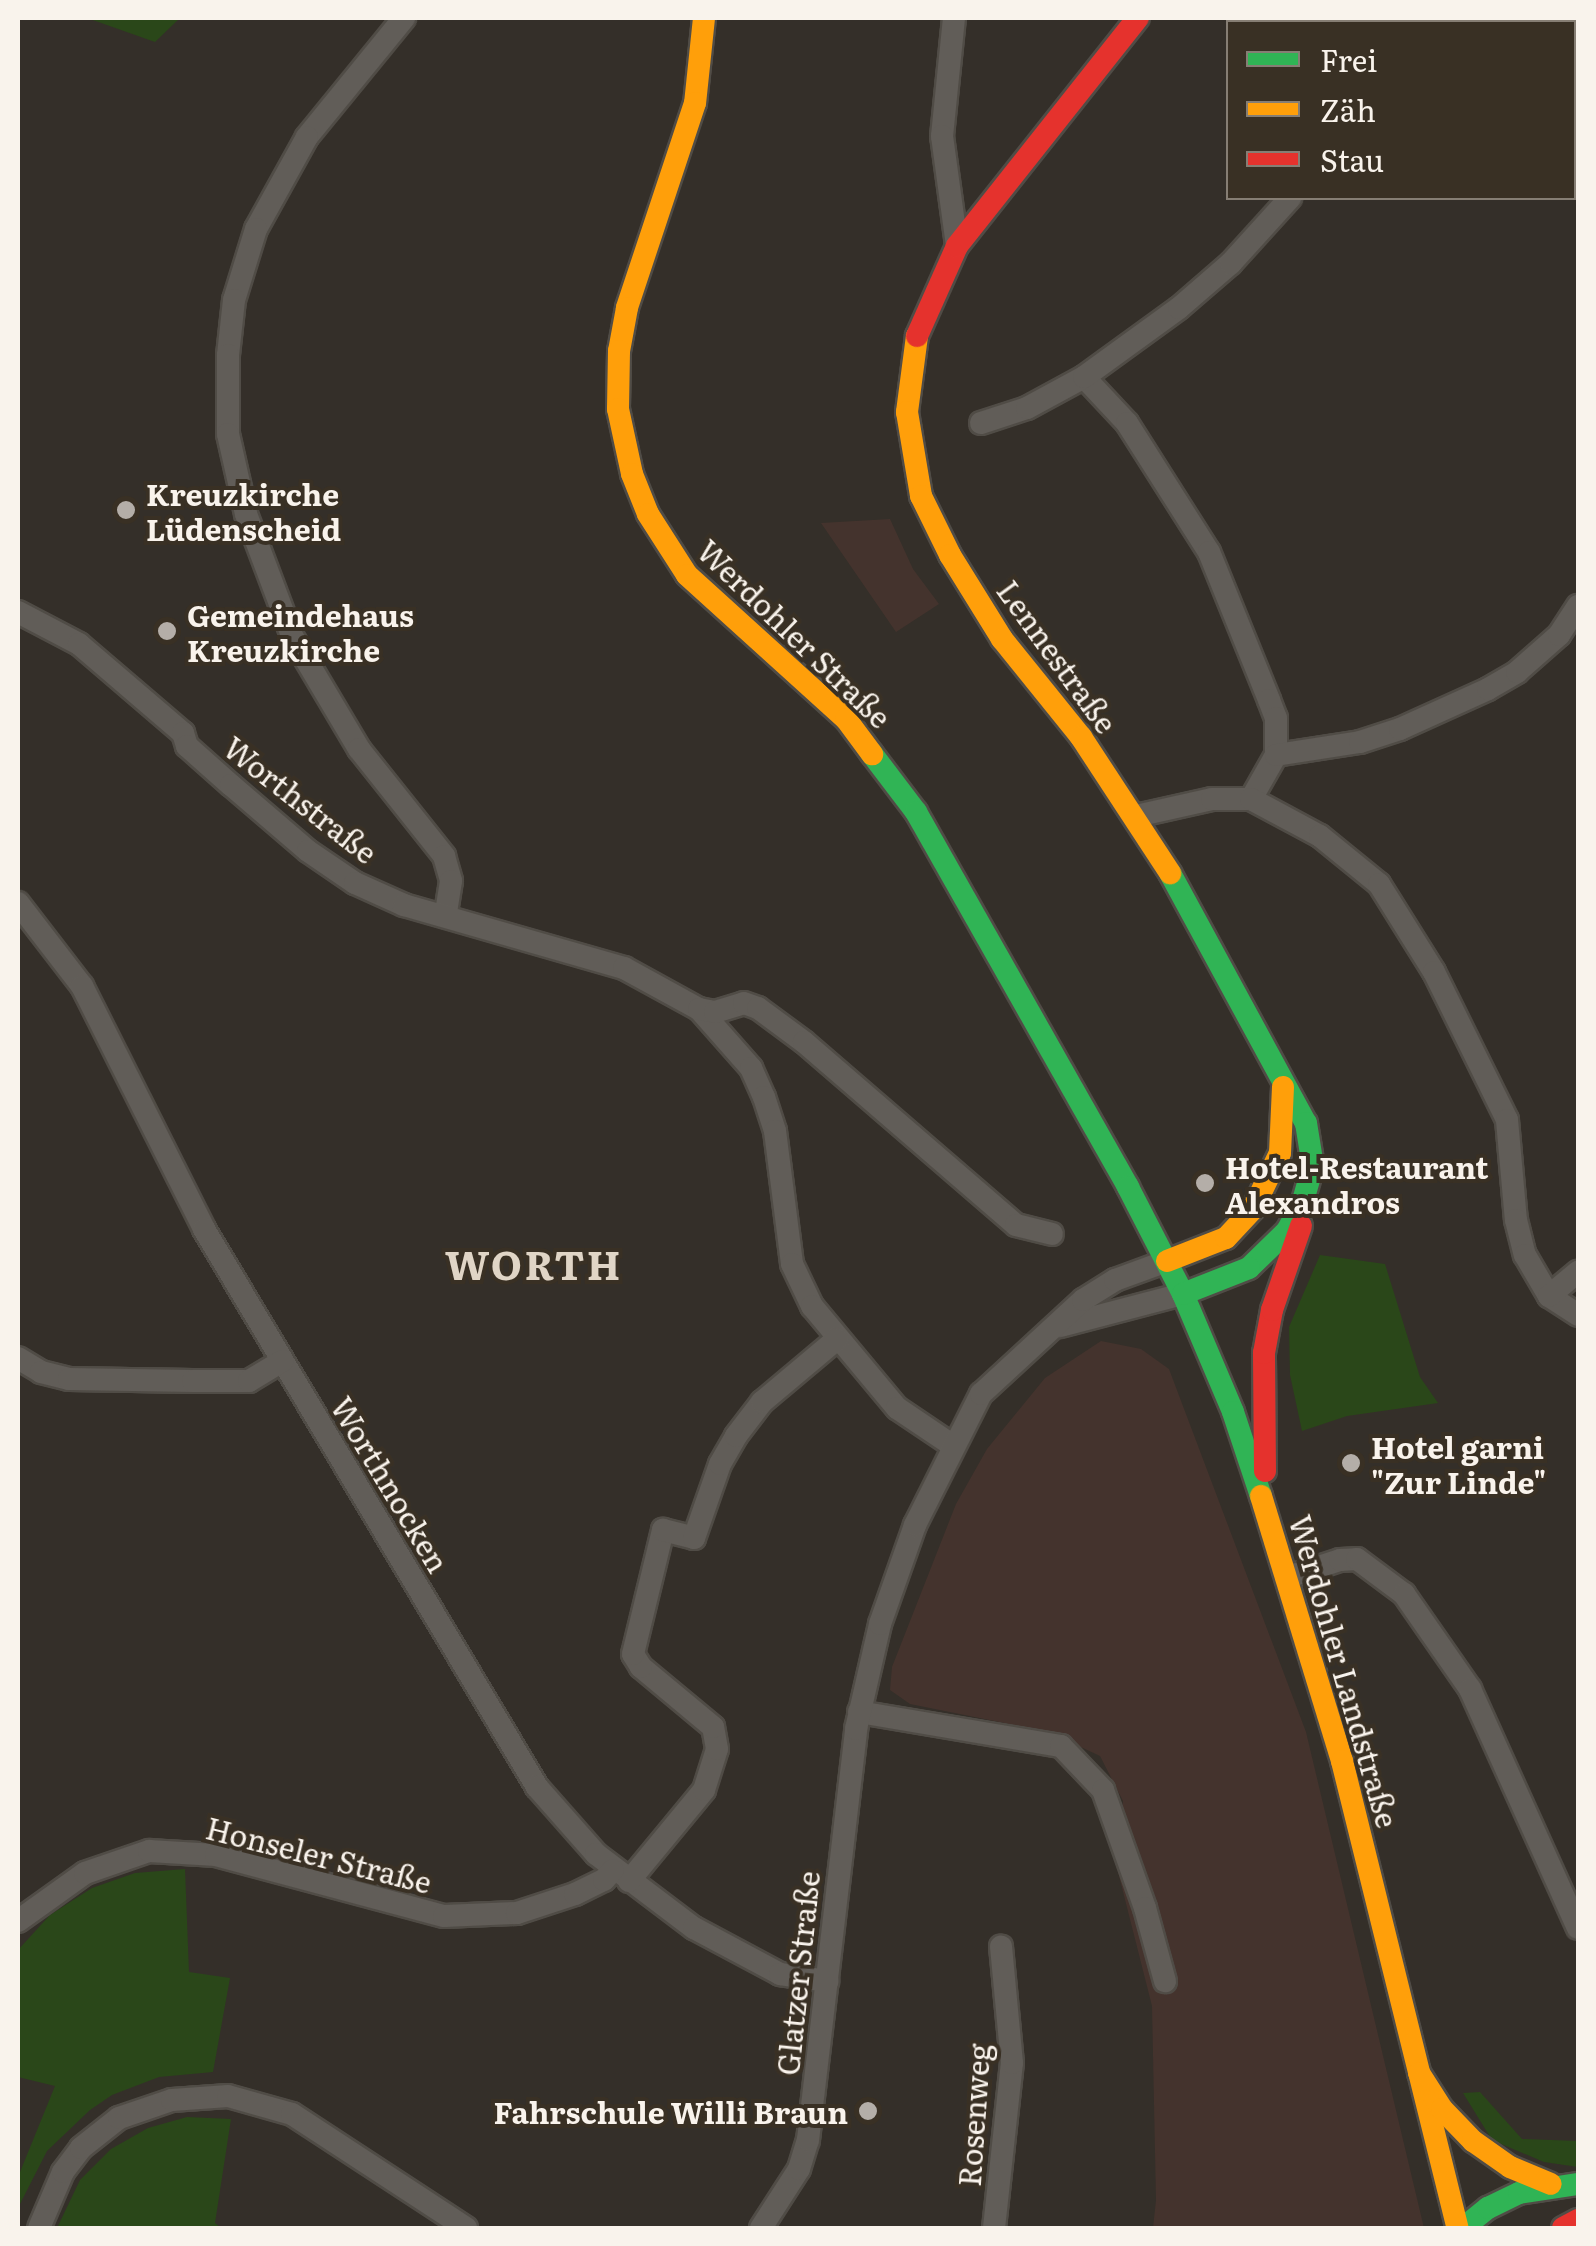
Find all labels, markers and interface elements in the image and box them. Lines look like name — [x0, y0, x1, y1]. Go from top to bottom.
legend — [1226, 20, 1576, 200]
text: Frei — [1320, 37, 1377, 81]
text: Zäh — [1320, 87, 1376, 131]
text: Stau — [1320, 137, 1384, 181]
place label: Kreuzkirche Lüdenscheid — [146, 475, 341, 546]
marker: Kreuzkirche Lüdenscheid — [115, 499, 137, 521]
street label: Werdohler Straße — [691, 532, 899, 734]
street label: Lennestraße — [991, 573, 1125, 739]
place label: Gemeindehaus Kreuzkirche — [187, 596, 414, 666]
marker: Gemeindehaus Kreuzkirche — [156, 620, 178, 642]
street label: Worthstraße — [217, 728, 385, 870]
place label: Hotel-Restaurant Alexandros — [1225, 1148, 1488, 1218]
marker: Hotel-Restaurant Alexandros — [1194, 1172, 1216, 1194]
district label: WORTH — [445, 1239, 623, 1287]
street label: Worthnocken — [324, 1390, 458, 1578]
place label: Hotel garni "Zur Linde" — [1371, 1428, 1547, 1498]
marker: Hotel garni "Zur Linde" — [1340, 1452, 1362, 1474]
street label: Werdohler Landstraße — [1283, 1511, 1407, 1831]
street label: Honseler Straße — [203, 1809, 435, 1899]
street label: Glatzer Straße — [768, 1869, 826, 2077]
street label: Rosenweg — [950, 2042, 996, 2188]
place label: Fahrschule Willi Braun — [494, 2093, 848, 2129]
marker: Fahrschule Willi Braun — [857, 2100, 879, 2122]

